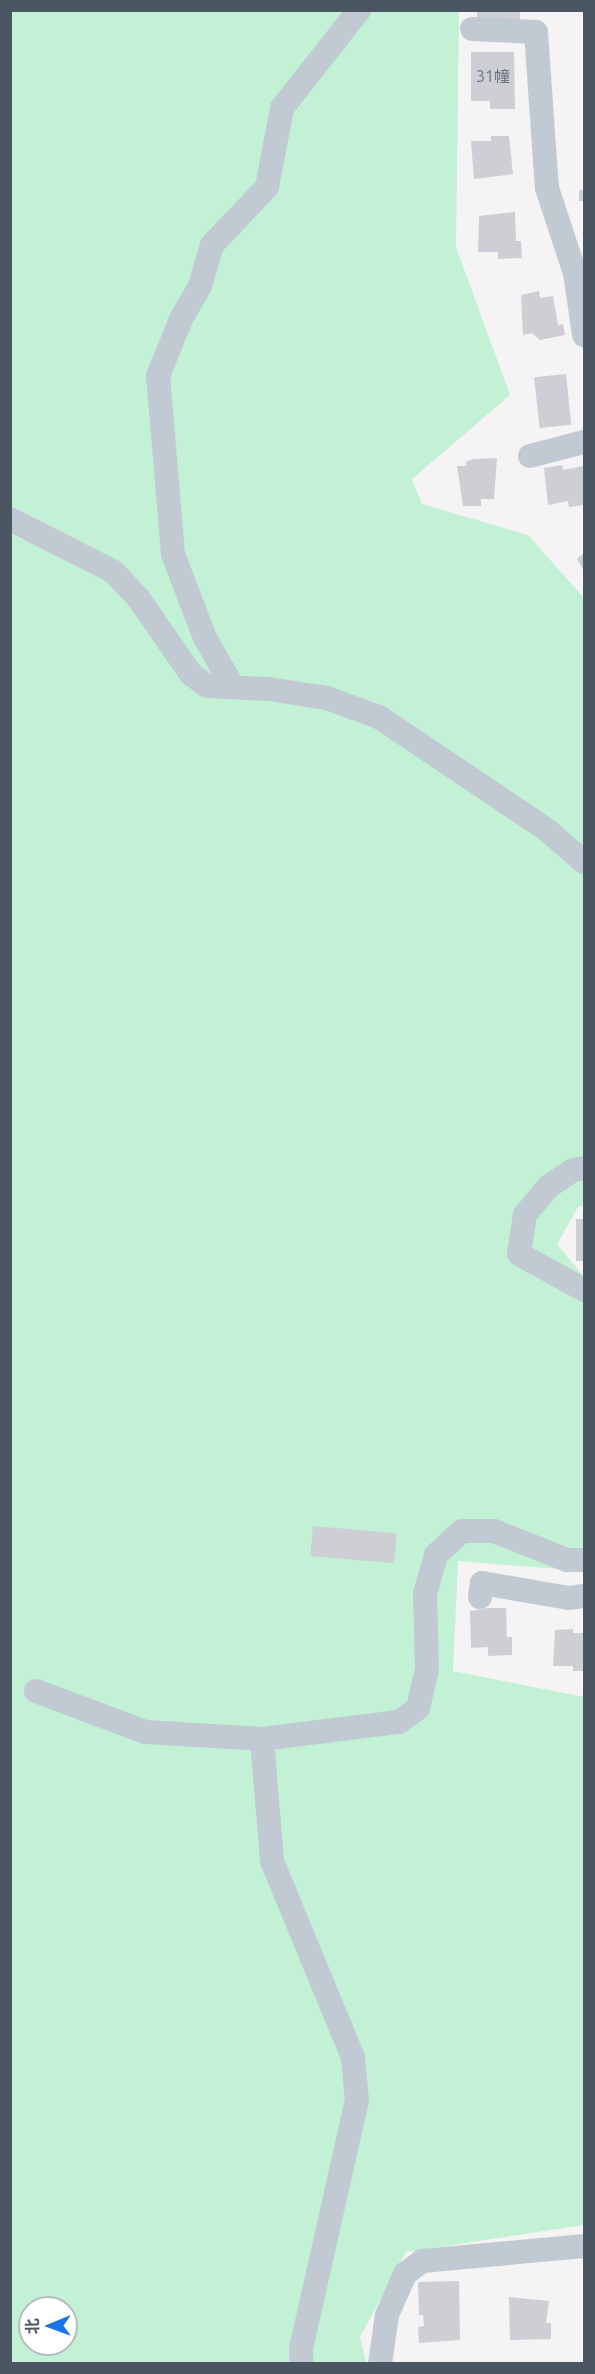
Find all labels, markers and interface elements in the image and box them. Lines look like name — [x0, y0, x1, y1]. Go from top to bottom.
house number: 31幢 — [476, 66, 510, 86]
north arrow — [18, 2296, 78, 2356]
text: 北 — [23, 2318, 41, 2334]

